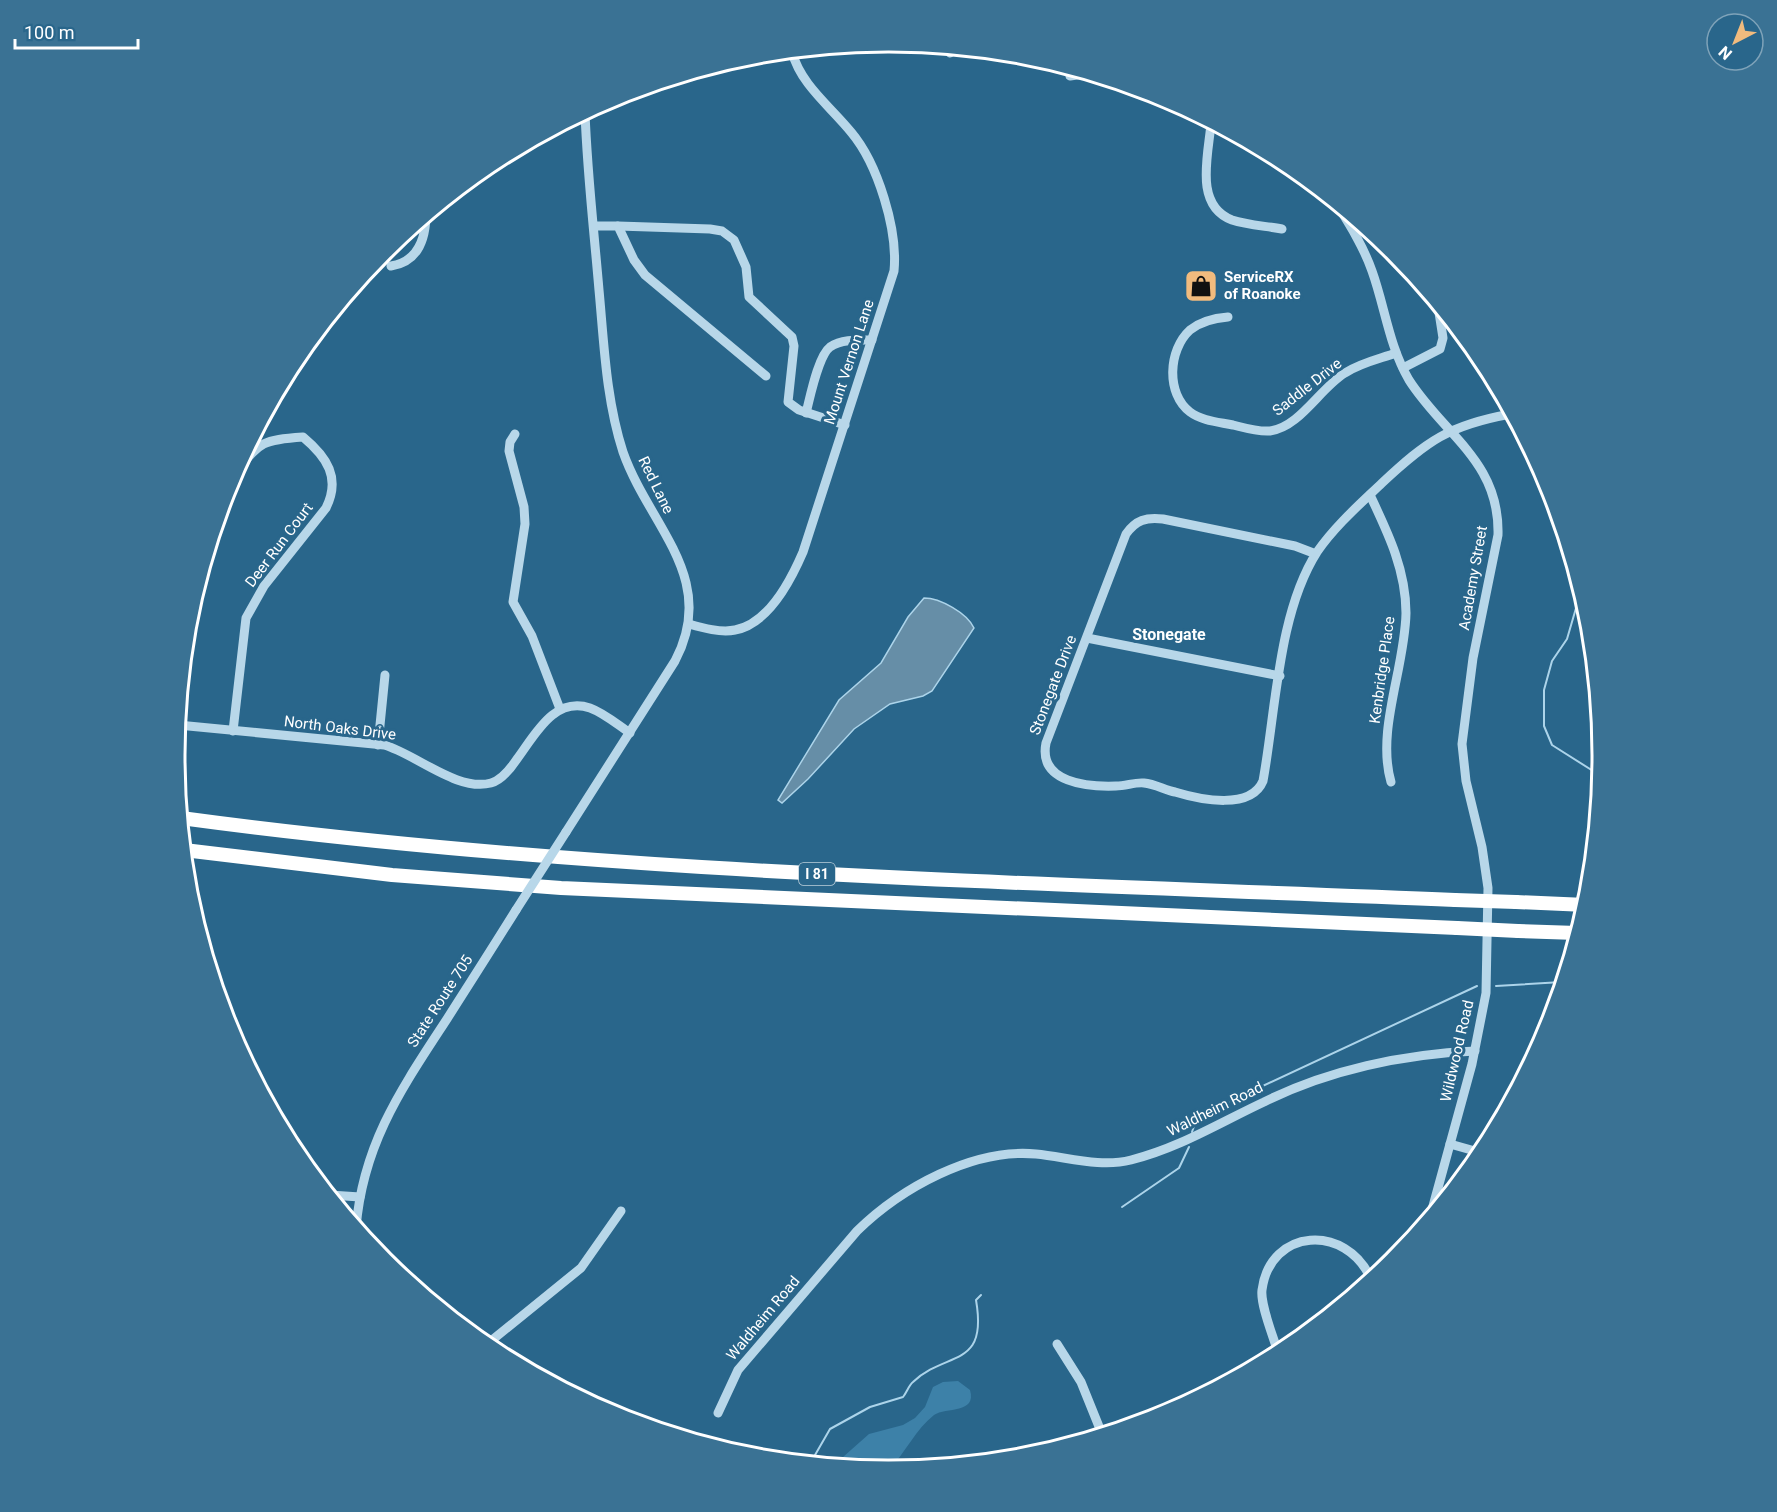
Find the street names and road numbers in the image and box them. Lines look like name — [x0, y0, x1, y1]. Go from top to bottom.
street label: Mount Vernon Lane — [820, 297, 878, 427]
street label: Saddle Drive — [1269, 354, 1345, 420]
street label: Red Lane — [634, 453, 678, 517]
street label: Deer Run Court — [241, 499, 317, 591]
street label: Academy Street — [1455, 524, 1491, 632]
street label: Kenbridge Place — [1366, 615, 1398, 725]
street label: Stonegate Drive — [1026, 633, 1080, 737]
street label: North Oaks Drive — [283, 712, 397, 744]
road number: I 81 — [799, 863, 835, 885]
street label: State Route 705 — [403, 951, 477, 1051]
street label: Wildwood Road — [1437, 998, 1477, 1104]
street label: Waldheim Road — [1164, 1078, 1266, 1140]
street label: Waldheim Road — [723, 1272, 803, 1364]

